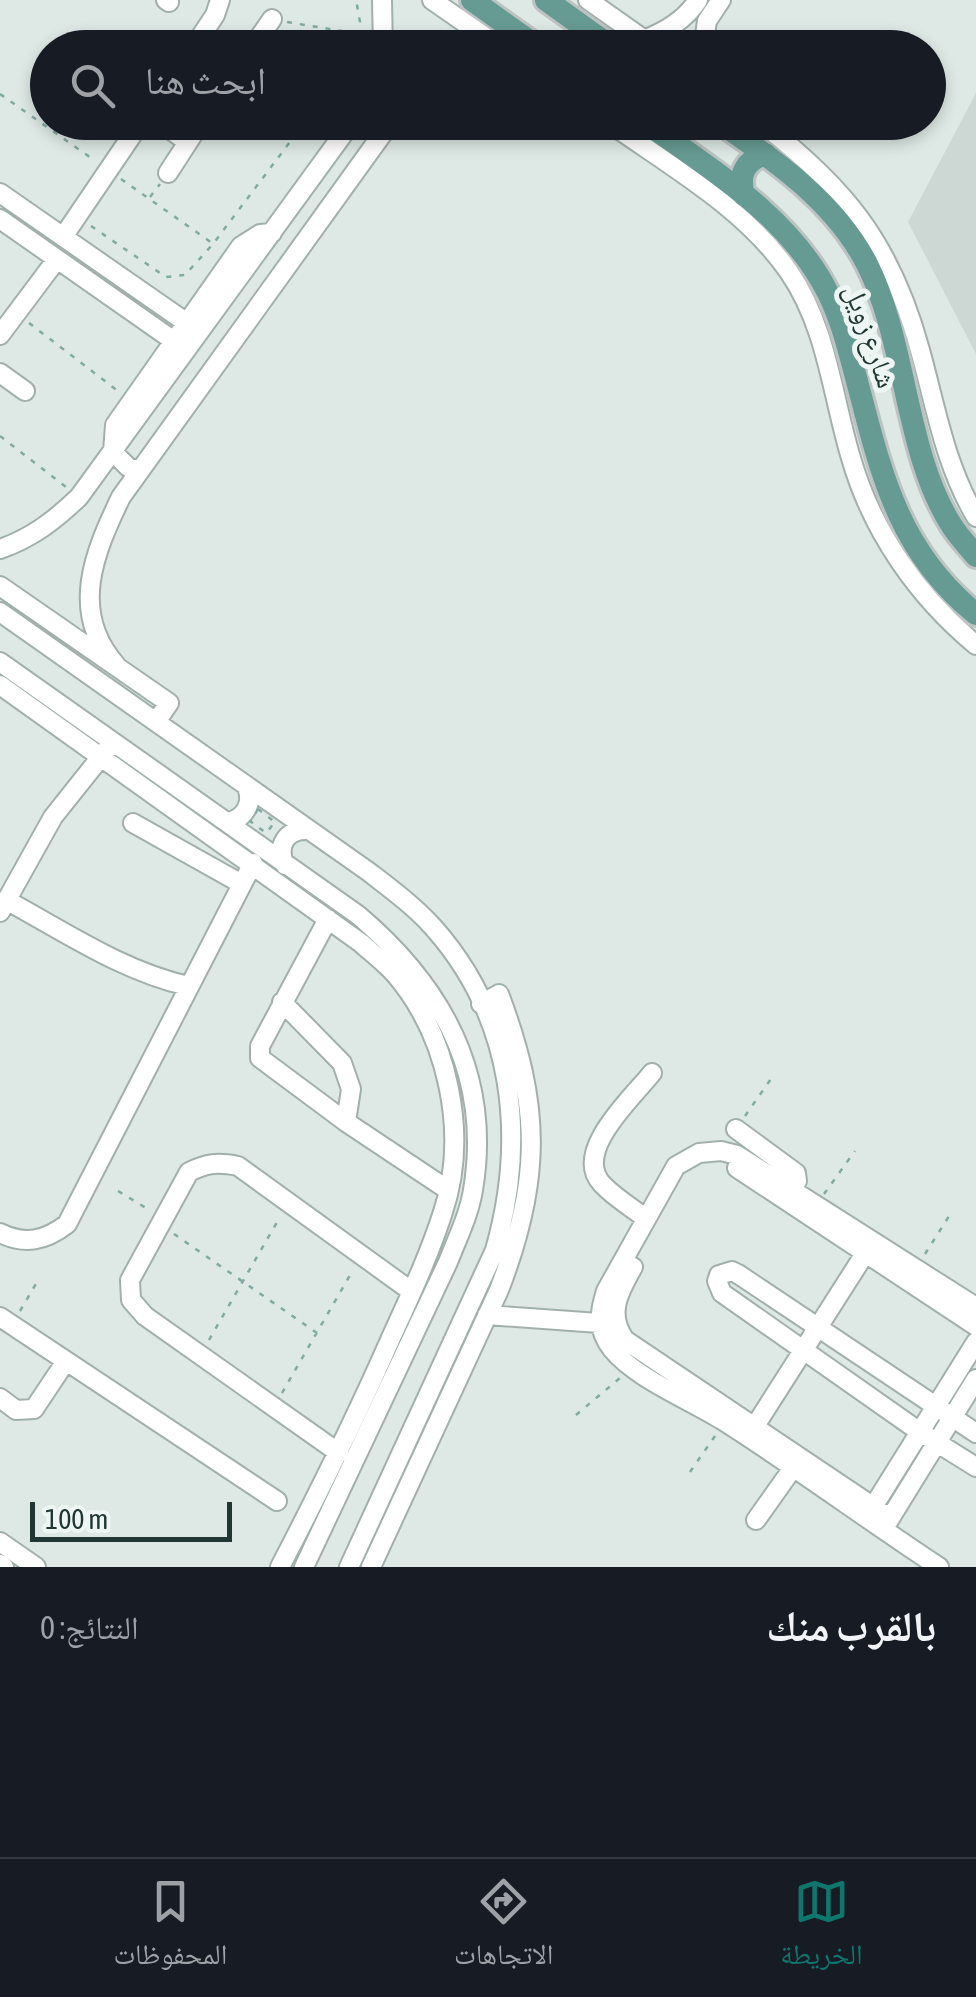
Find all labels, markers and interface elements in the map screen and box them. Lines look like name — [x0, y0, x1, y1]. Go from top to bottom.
search box — [30, 30, 946, 140]
icon: search — [65, 58, 120, 113]
text: ابحث هنا — [145, 59, 266, 102]
street label: شارع زويل — [837, 280, 904, 393]
scale bar — [30, 1497, 232, 1542]
text: 100 m — [45, 1503, 108, 1535]
text: بالقرب منك — [766, 1602, 936, 1650]
text: النتائج: 0 — [40, 1609, 139, 1646]
tab: المحفوظات — [113, 1874, 227, 1982]
tab: الاتجاهات — [454, 1874, 553, 1982]
tab: الخريطة — [780, 1874, 863, 1982]

